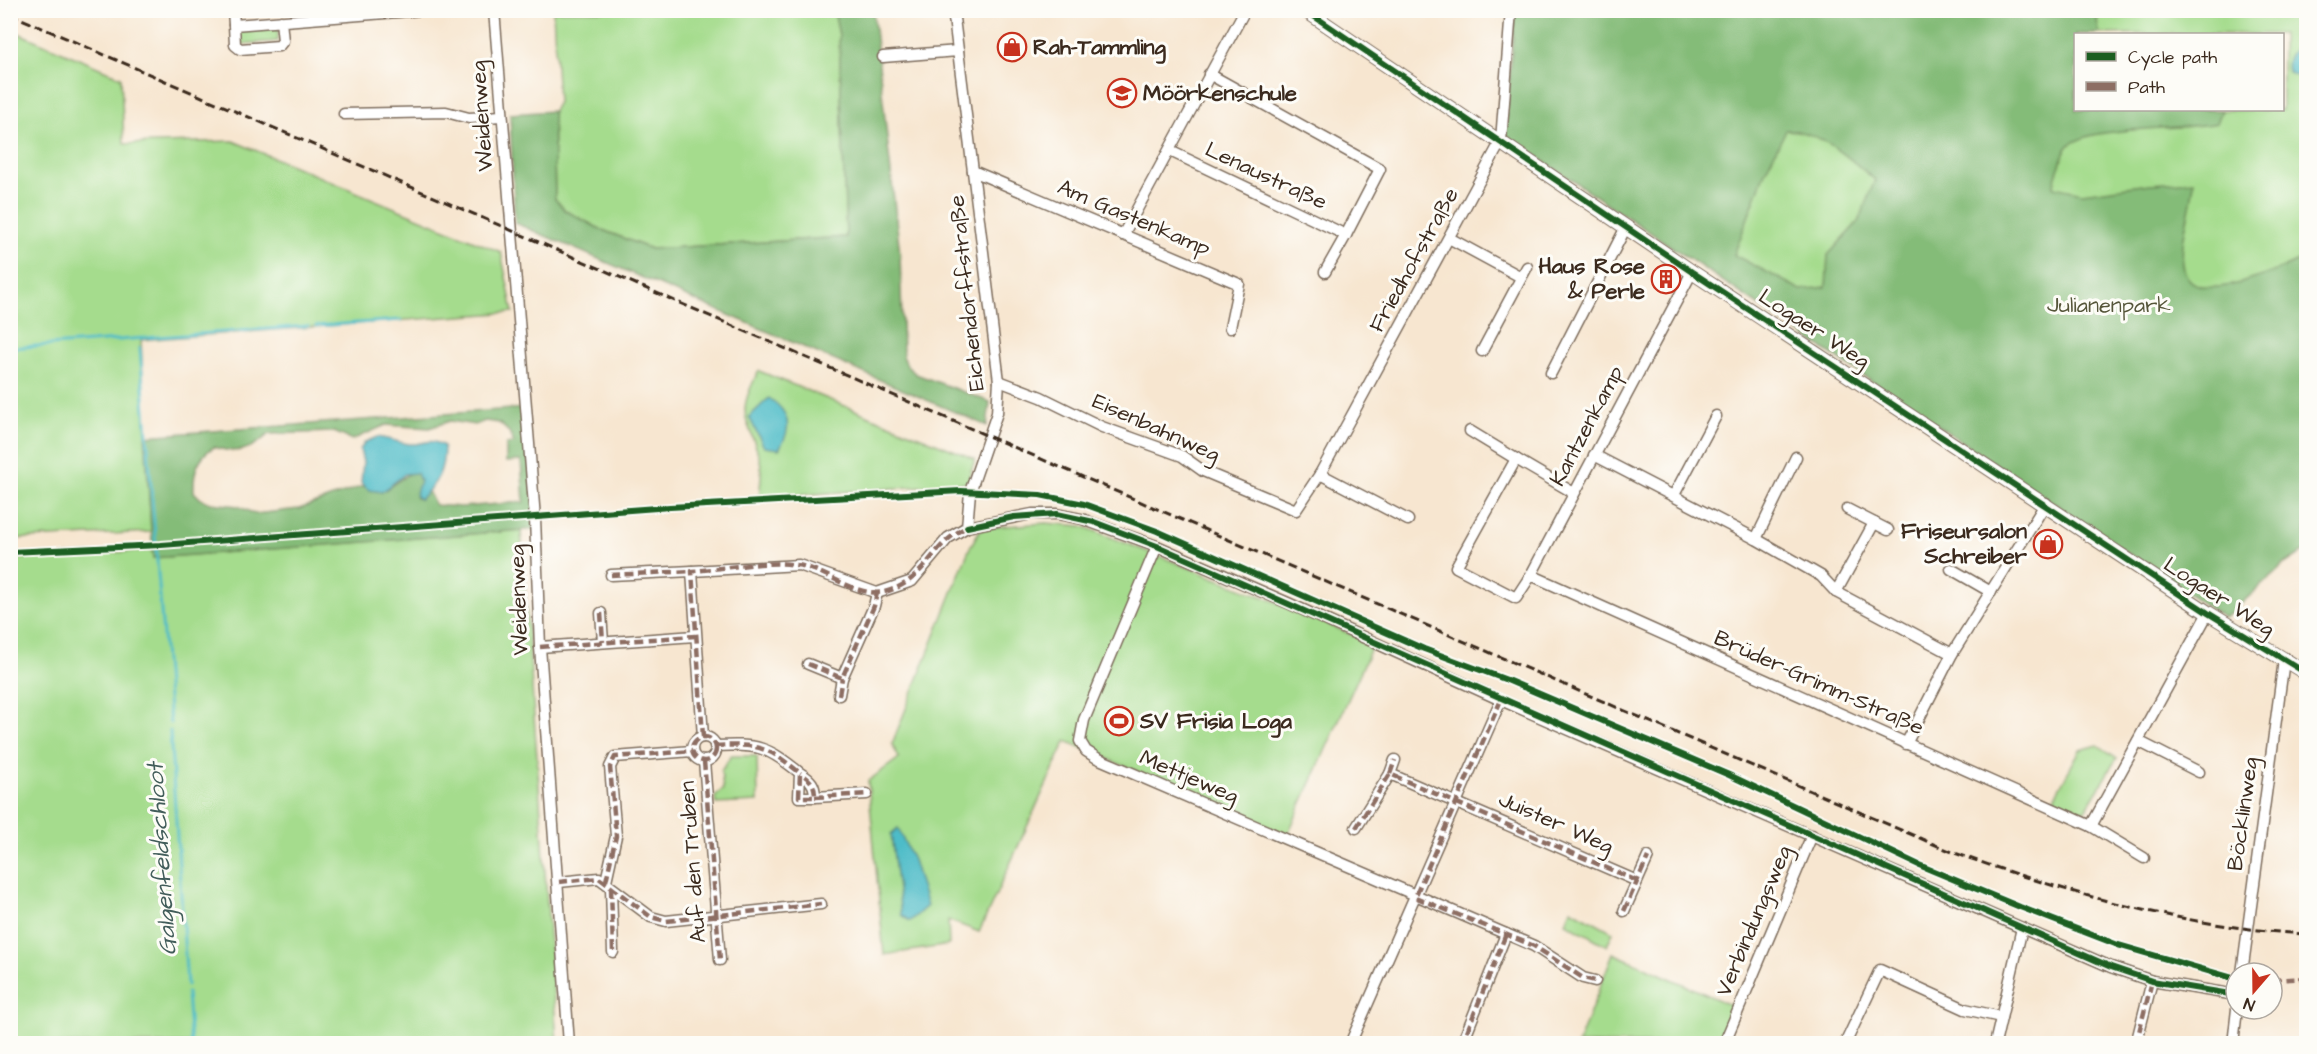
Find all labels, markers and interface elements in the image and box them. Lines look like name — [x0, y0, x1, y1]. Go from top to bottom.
shop icon: Rah-Tammling — [996, 31, 1028, 63]
place label: Rah-Tammling — [1033, 32, 1167, 64]
legend — [2074, 33, 2284, 111]
text: Cycle path — [2128, 45, 2217, 71]
street label: Weidenweg — [463, 59, 502, 173]
text: Path — [2128, 75, 2165, 100]
school or university icon: Möörkenschule — [1106, 77, 1138, 109]
place label: Möörkenschule — [1143, 78, 1297, 109]
street label: Lenaustraße — [1200, 134, 1332, 218]
street label: Am Gastenkamp — [1053, 172, 1215, 264]
street label: Friedhofstraße — [1361, 182, 1467, 338]
street label: Eichendorffstraße — [941, 193, 993, 392]
place label: Haus Rose & Perle — [1538, 251, 1645, 307]
building icon: Haus Rose & Perle — [1650, 263, 1682, 295]
street label: Logaer Weg — [1752, 281, 1876, 377]
park label: Julianenpark — [2047, 290, 2171, 321]
street label: Kantzenkamp — [1542, 360, 1632, 492]
street label: Eisenbahnweg — [1087, 386, 1225, 471]
place label: Friseursalon Schreiber — [1901, 516, 2028, 572]
shop icon: Friseursalon Schreiber — [2032, 528, 2064, 560]
street label: Weidenweg — [502, 544, 537, 656]
street label: Logaer Weg — [2157, 549, 2281, 645]
street label: Brüder-Grimm-Straße — [1709, 623, 1929, 743]
sports icon: SV Frisia Loga — [1103, 705, 1135, 737]
place label: SV Frisia Loga — [1139, 706, 1293, 738]
street label: Mettjeweg — [1134, 742, 1243, 813]
street label: Böcklinweg — [2220, 755, 2267, 873]
water label: Galgenfeldschloot — [138, 759, 187, 956]
street label: Auf den Truben — [672, 780, 714, 944]
street label: Juister Weg — [1493, 784, 1618, 863]
street label: Verbindungsweg — [1708, 841, 1801, 1002]
north arrow — [2224, 961, 2284, 1021]
text: N — [2241, 992, 2258, 1016]

